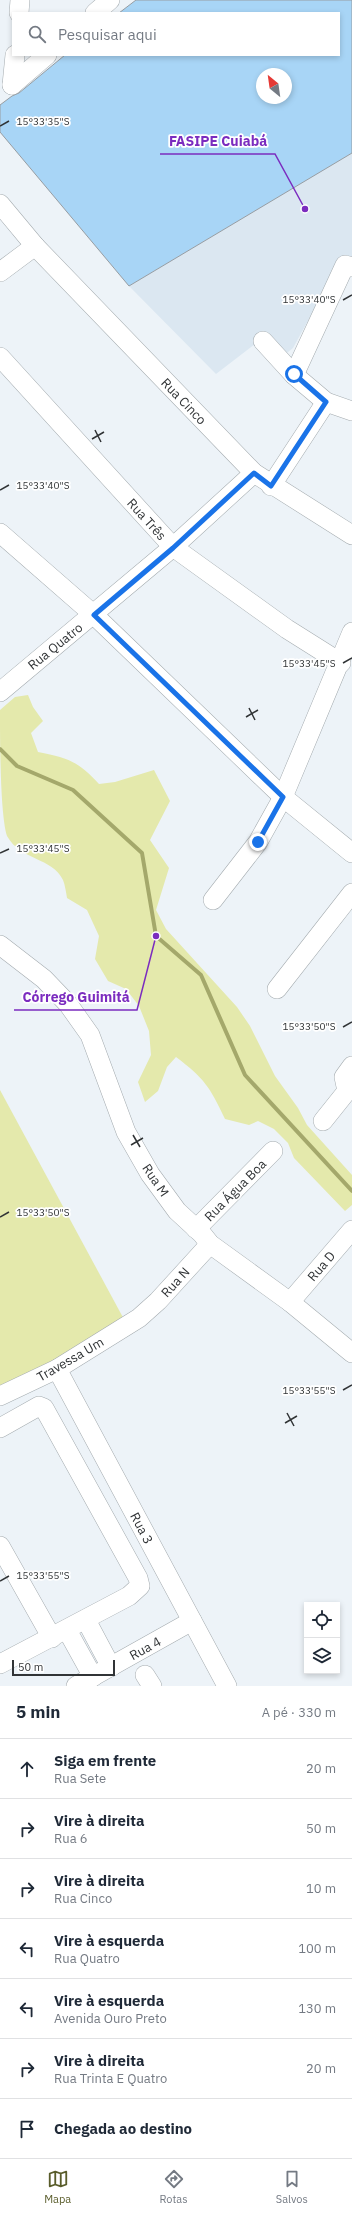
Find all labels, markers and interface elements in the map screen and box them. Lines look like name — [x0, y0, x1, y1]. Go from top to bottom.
search box — [12, 12, 340, 56]
icon: search — [26, 23, 48, 45]
text: Pesquisar aqui — [58, 25, 157, 44]
north arrow — [256, 68, 292, 104]
text: 15°33'35"S — [16, 115, 70, 128]
callout: FASIPE Cuiabá — [160, 128, 275, 154]
text: FASIPE Cuiabá — [169, 132, 267, 150]
text: 15°33'40"S — [282, 293, 336, 306]
route start — [285, 365, 303, 383]
street label: Rua Cinco — [157, 375, 210, 428]
text: 15°33'40"S — [16, 479, 70, 492]
street label: Rua Três — [123, 495, 170, 544]
street label: Rua Quatro — [24, 619, 86, 674]
text: 15°33'45"S — [282, 657, 336, 670]
route end — [249, 833, 267, 851]
text: 15°33'45"S — [16, 842, 70, 855]
callout: Córrego Guimitá — [14, 984, 137, 1010]
text: Córrego Guimitá — [22, 988, 130, 1006]
text: 15°33'50"S — [282, 1020, 336, 1033]
street label: Rua Água Boa — [201, 1156, 270, 1225]
street label: Rua M — [138, 1160, 173, 1200]
text: 15°33'50"S — [16, 1206, 70, 1219]
street label: Rua D — [304, 1248, 339, 1285]
street label: Rua N — [157, 1264, 193, 1301]
street label: Travessa Um — [34, 1333, 107, 1385]
text: 15°33'55"S — [282, 1384, 336, 1397]
street label: Rua 3 — [126, 1509, 157, 1547]
text: 15°33'55"S — [16, 1569, 70, 1582]
map controls — [304, 1602, 340, 1674]
button: locate — [304, 1602, 340, 1638]
street label: Rua 4 — [126, 1633, 164, 1664]
button: layers — [304, 1638, 340, 1674]
scale bar — [12, 1658, 115, 1677]
text: 50 m — [18, 1660, 43, 1674]
text: 5 min — [16, 1701, 60, 1723]
text: A pé · 330 m — [262, 1704, 336, 1721]
text: Siga em frente — [54, 1751, 156, 1770]
icon: ahead — [16, 1758, 38, 1780]
text: 20 m — [306, 1760, 336, 1777]
text: Rua Sete — [54, 1770, 106, 1787]
text: Vire à direita — [54, 1811, 144, 1830]
icon: right — [16, 1818, 38, 1840]
text: 50 m — [306, 1820, 336, 1837]
text: Rua 6 — [54, 1830, 88, 1847]
text: Vire à direita — [54, 1871, 144, 1890]
icon: right — [16, 1878, 38, 1900]
text: 10 m — [306, 1880, 336, 1897]
text: Rua Cinco — [54, 1890, 112, 1907]
text: Vire à esquerda — [54, 1931, 164, 1950]
icon: left — [16, 1938, 38, 1960]
text: 100 m — [298, 1940, 336, 1957]
text: Rua Quatro — [54, 1950, 120, 1967]
text: Vire à esquerda — [54, 1991, 164, 2010]
icon: left — [16, 1998, 38, 2020]
text: 130 m — [298, 2000, 336, 2017]
text: Avenida Ouro Preto — [54, 2010, 167, 2027]
text: Vire à direita — [54, 2051, 144, 2070]
icon: right — [16, 2058, 38, 2080]
text: 20 m — [306, 2060, 336, 2077]
text: Rua Trinta E Quatro — [54, 2070, 167, 2087]
icon: arrive — [16, 2118, 38, 2140]
text: Chegada ao destino — [54, 2119, 192, 2138]
tab: Mapa — [44, 2168, 71, 2206]
tab: Rotas — [159, 2168, 188, 2206]
tab: Salvos — [276, 2168, 308, 2206]

